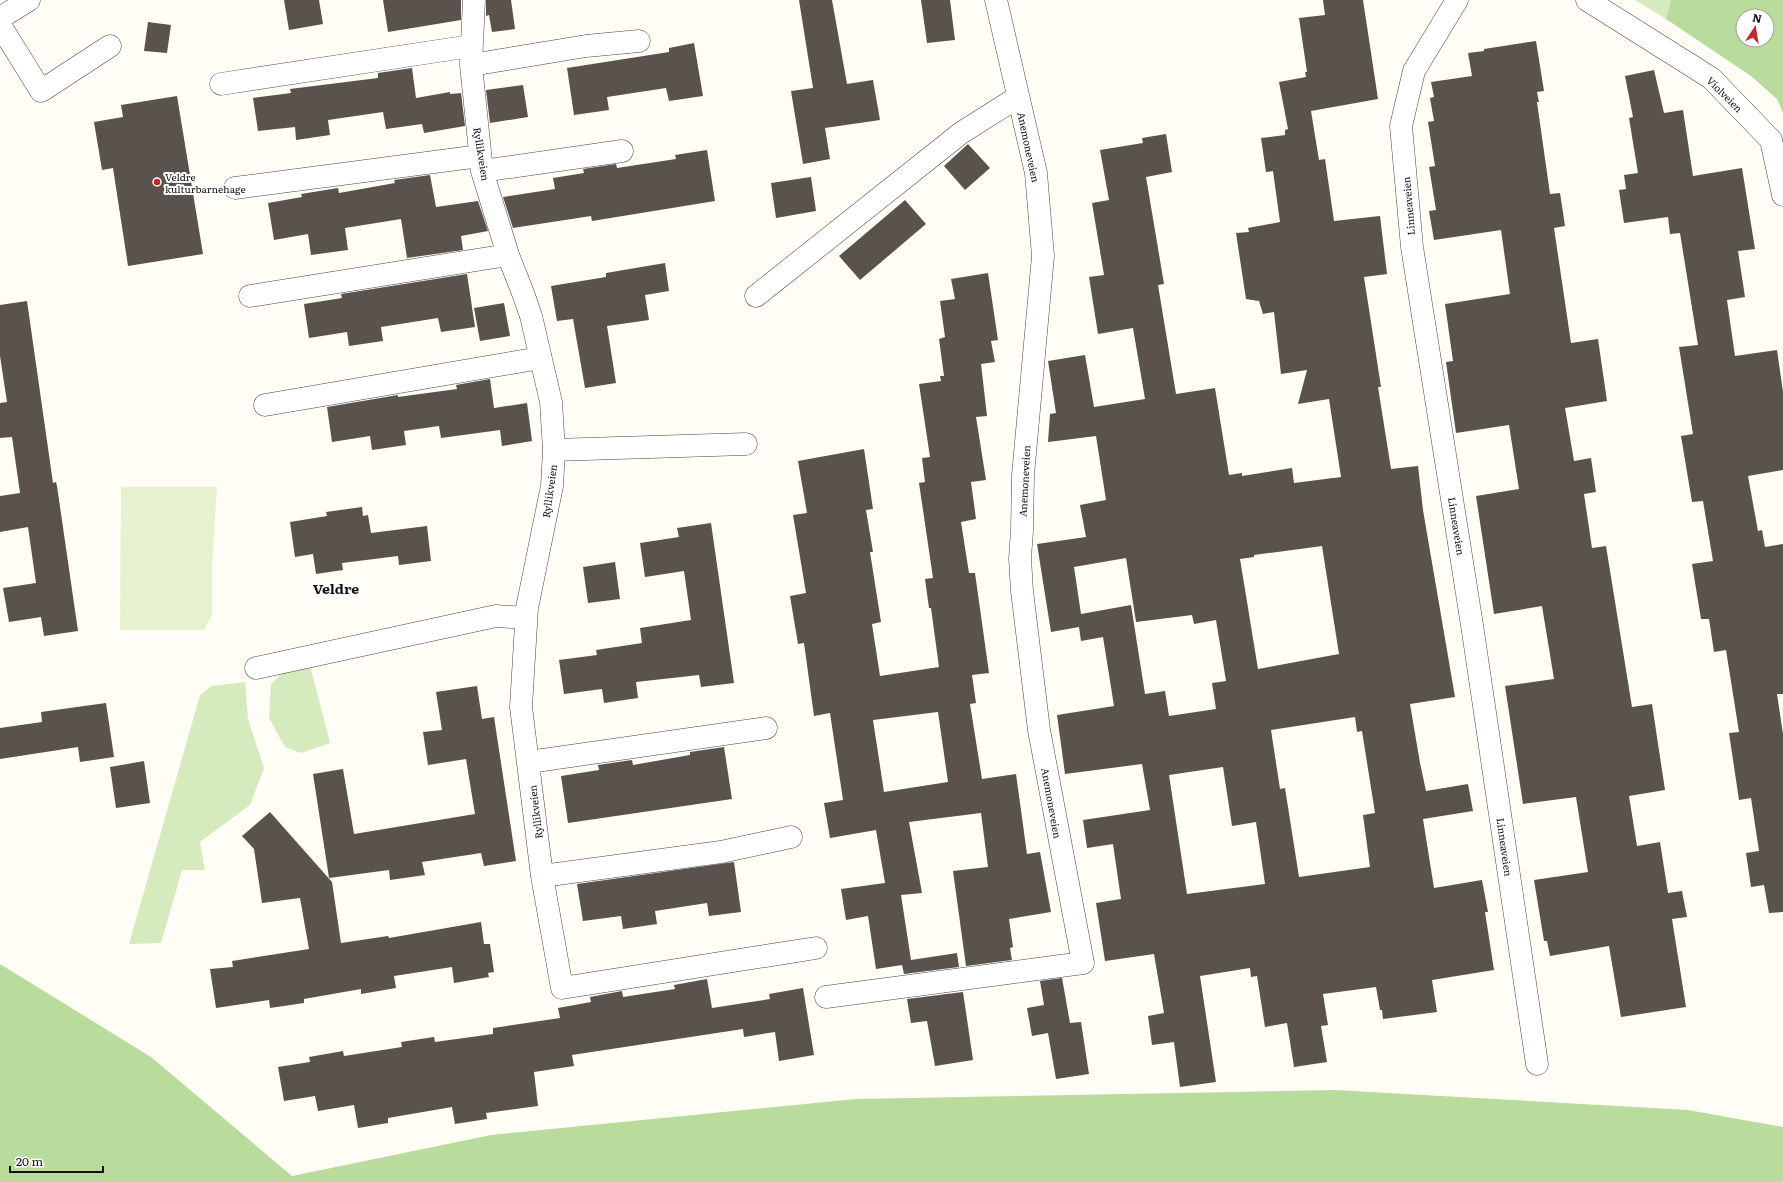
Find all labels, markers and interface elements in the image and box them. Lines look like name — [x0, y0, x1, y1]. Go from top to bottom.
north arrow — [1735, 8, 1775, 48]
text: N — [1751, 8, 1763, 26]
street label: Violveien — [1704, 73, 1747, 116]
street label: Anemoneveien — [1014, 110, 1044, 184]
street label: Ryllikveien — [470, 126, 494, 182]
place label: Veldre kulturbarnehage — [165, 169, 246, 196]
street label: Linneaveien — [1398, 176, 1418, 236]
marker: Veldre kulturbarnehage — [152, 177, 162, 187]
street label: Anemoneveien — [1015, 444, 1033, 517]
street label: Ryllikveien — [538, 463, 560, 519]
street label: Linneaveien — [1445, 496, 1469, 557]
district label: Veldre — [313, 578, 359, 598]
street label: Anemoneveien — [1038, 766, 1066, 840]
street label: Ryllikveien — [524, 784, 546, 840]
street label: Linneaveien — [1493, 817, 1517, 878]
scale bar — [10, 1148, 103, 1174]
text: 20 m — [16, 1152, 43, 1170]

